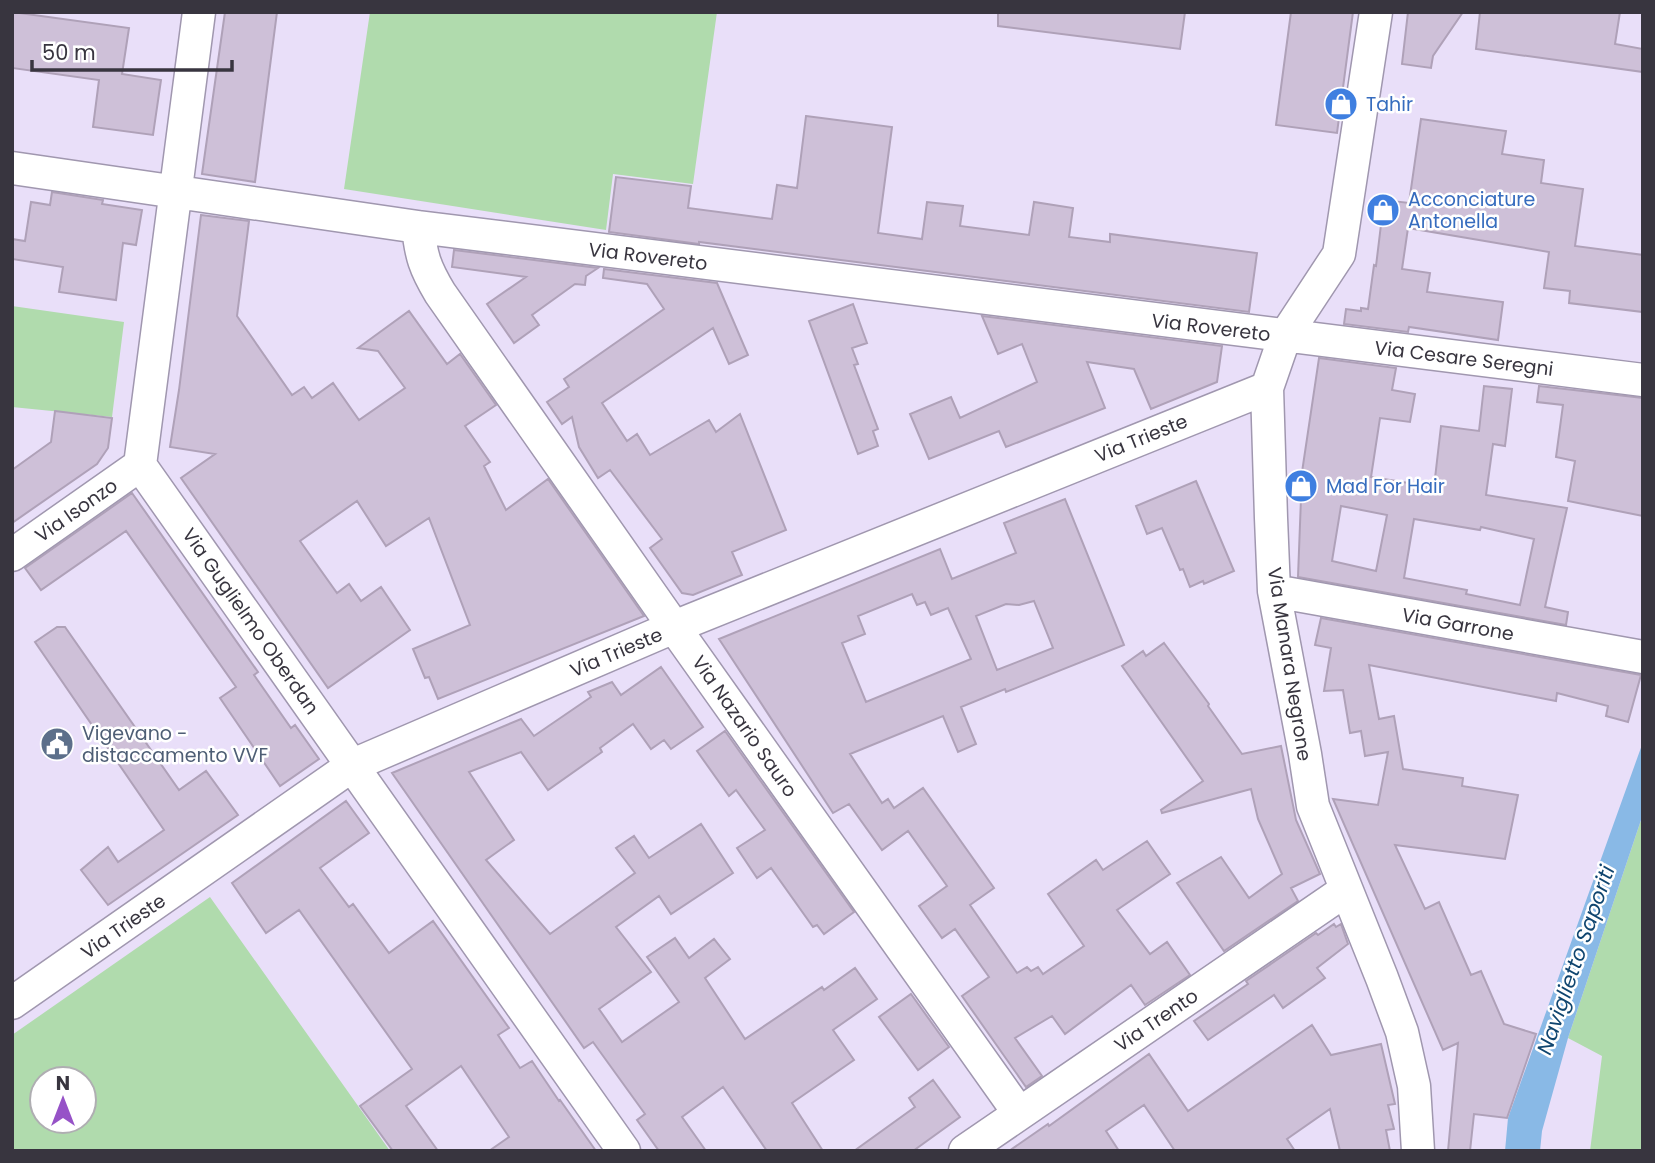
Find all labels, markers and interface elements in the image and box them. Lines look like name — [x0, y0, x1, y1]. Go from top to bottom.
scale bar — [32, 28, 231, 72]
text: 50 m — [42, 38, 96, 67]
shop icon: Tahir — [1322, 85, 1360, 123]
place label: Tahir — [1366, 91, 1413, 118]
place label: Acconciature Antonella — [1408, 186, 1535, 235]
shop icon: Acconciature Antonella — [1364, 191, 1402, 229]
street label: Via Rovereto — [587, 236, 709, 277]
street label: Via Rovereto — [1150, 307, 1272, 348]
street label: Via Cesare Seregni — [1373, 334, 1555, 383]
street label: Via Trieste — [1091, 408, 1192, 469]
shop icon: Mad For Hair — [1282, 467, 1320, 505]
street label: Via Isonzo — [30, 472, 123, 549]
place label: Mad For Hair — [1326, 473, 1445, 500]
street label: Via Guglielmo Oberdan — [176, 522, 325, 720]
street label: Via Manara Negrone — [1261, 565, 1318, 763]
street label: Via Garrone — [1400, 601, 1516, 648]
street label: Via Trieste — [566, 621, 667, 684]
street label: Via Nazario Sauro — [685, 650, 804, 803]
place label: Vigevano - distaccamento VVF — [82, 720, 268, 769]
public building icon: Vigevano - distaccamento VVF — [38, 725, 76, 763]
water label: Naviglietto Saporiti — [1530, 861, 1622, 1058]
street label: Via Trieste — [75, 887, 171, 966]
street label: Via Trento — [1109, 982, 1204, 1058]
north arrow — [28, 1065, 98, 1135]
text: N — [56, 1070, 70, 1097]

